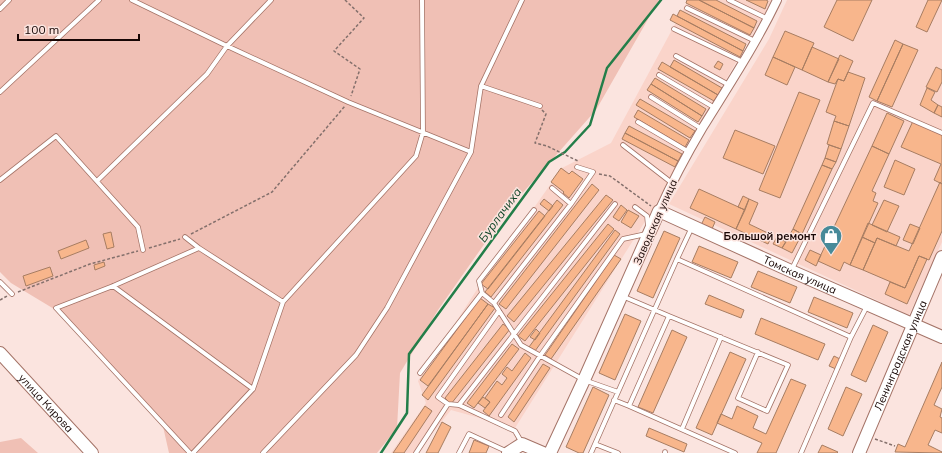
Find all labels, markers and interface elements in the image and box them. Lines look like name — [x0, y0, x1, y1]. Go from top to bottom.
scale bar — [18, 16, 139, 42]
text: 100 m — [24, 22, 59, 37]
street label: Заводская улица — [630, 177, 680, 267]
water label: Бурлачиха — [475, 184, 524, 245]
shop icon: Большой ремонт — [818, 223, 844, 256]
place label: Большой ремонт — [724, 229, 817, 243]
street label: Томская улица — [761, 252, 839, 297]
street label: Ленинградская улица — [871, 298, 930, 413]
street label: улица Кирова — [16, 371, 76, 435]

